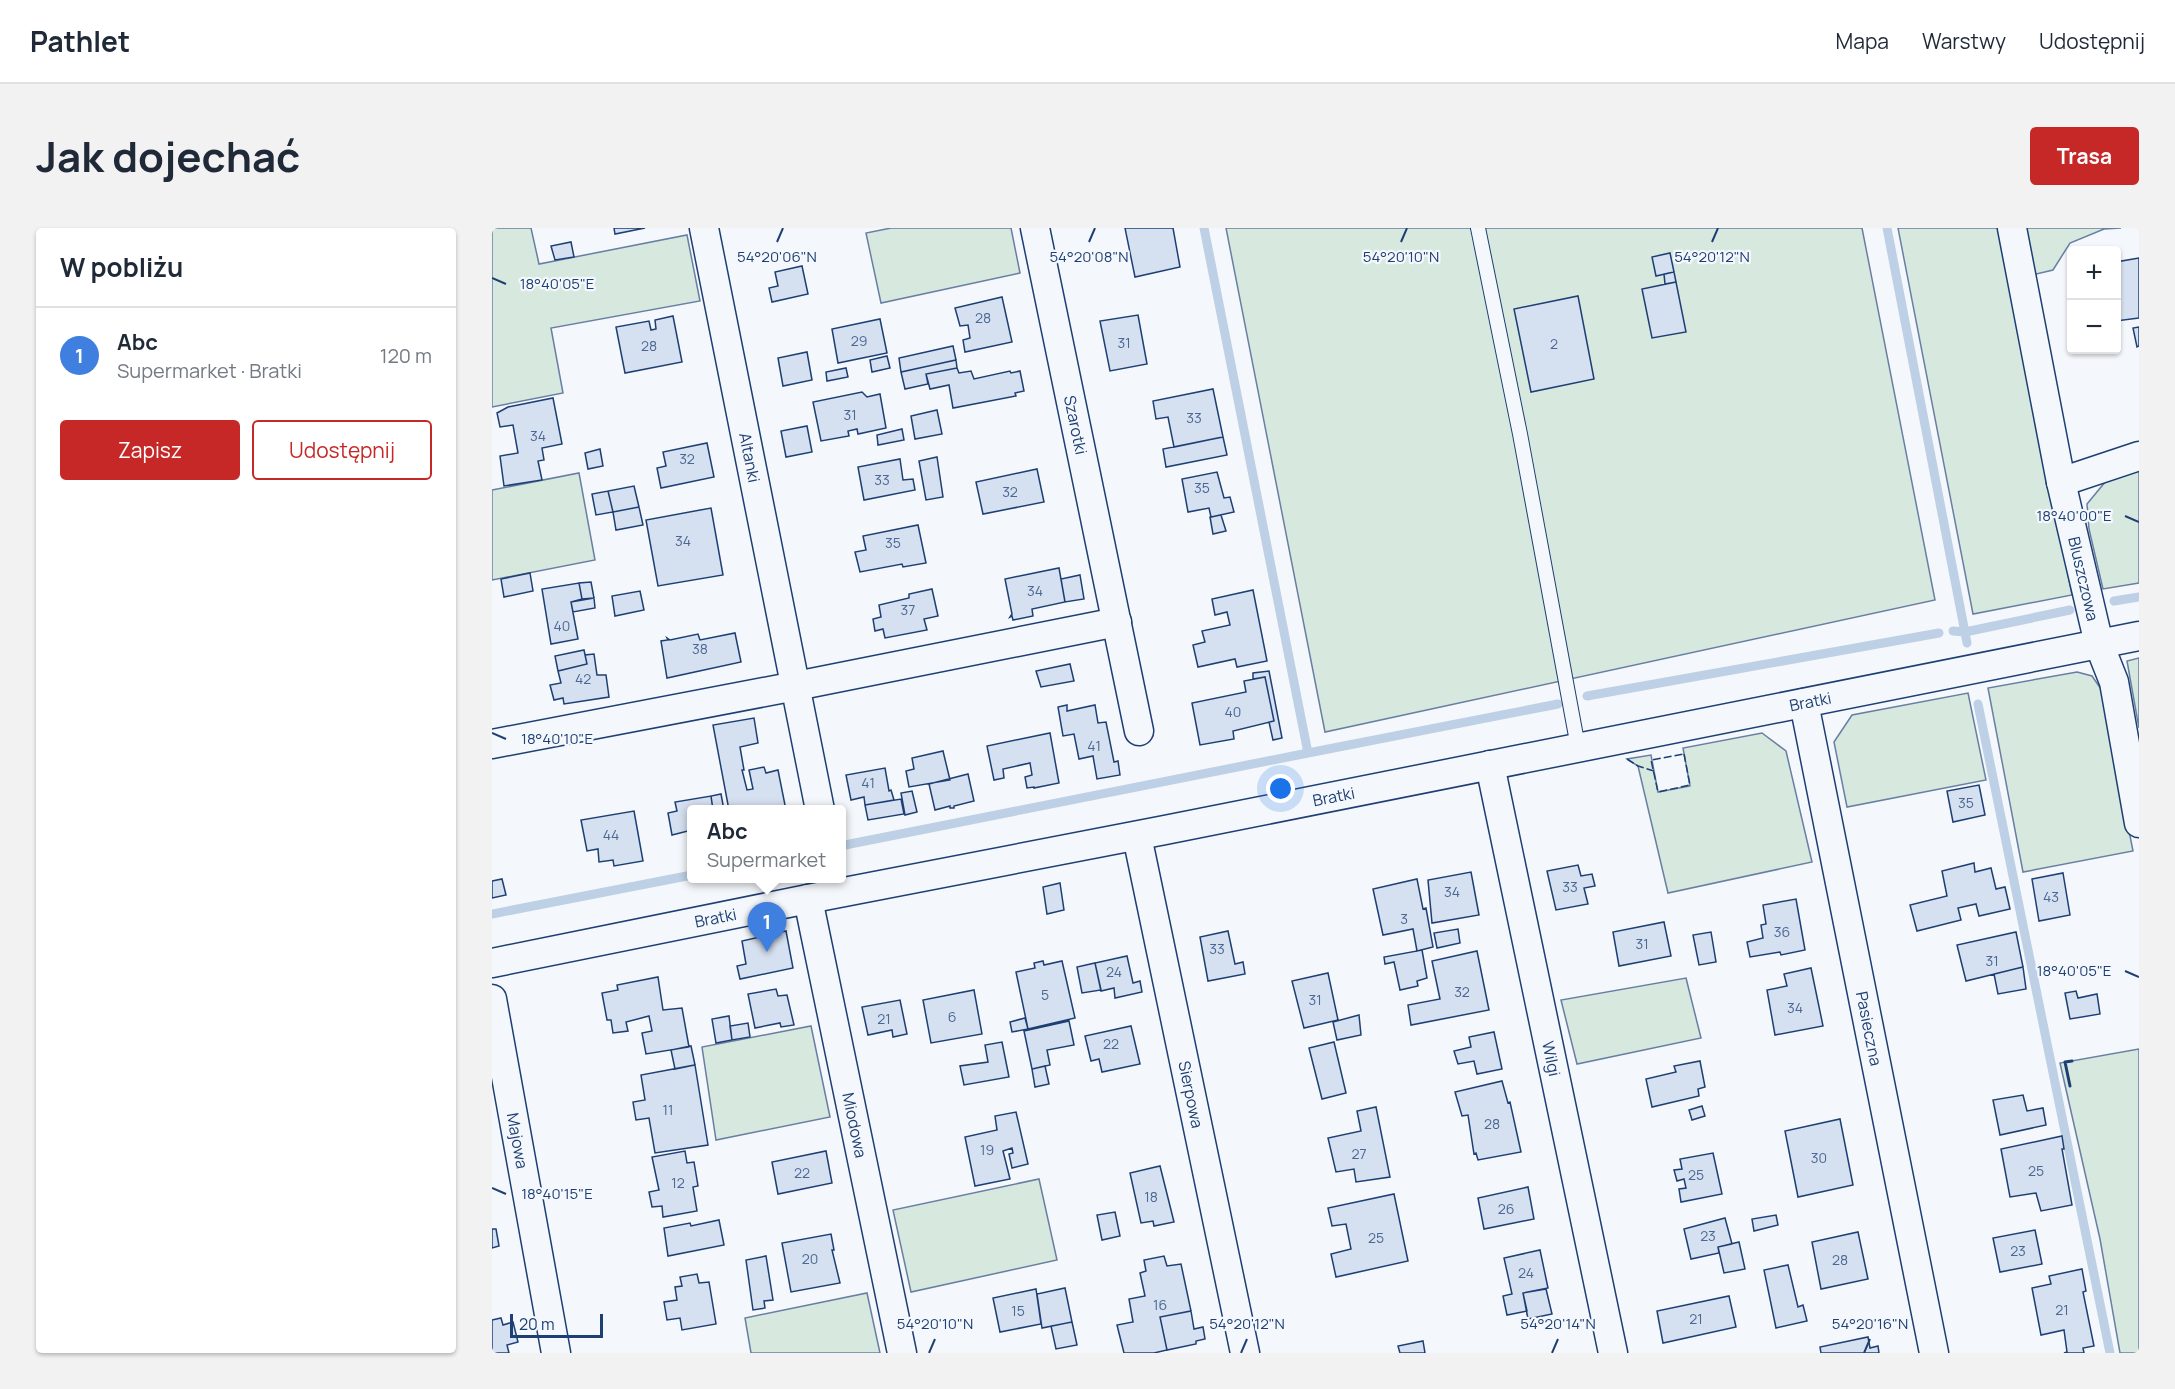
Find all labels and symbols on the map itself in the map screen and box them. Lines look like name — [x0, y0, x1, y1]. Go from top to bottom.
text: 54°20'06"N — [737, 246, 817, 267]
text: 54°20'08"N — [1049, 246, 1129, 267]
text: 54°20'10"N — [1363, 246, 1439, 267]
text: 54°20'12"N — [1674, 246, 1750, 267]
text: 18°40'05"E — [520, 273, 594, 294]
house number: 28 — [975, 308, 991, 327]
house number: 29 — [851, 331, 867, 350]
house number: 31 — [1117, 333, 1131, 352]
house number: 2 — [1550, 334, 1558, 353]
house number: 28 — [641, 336, 657, 355]
street label: Szarotki — [1059, 393, 1093, 456]
house number: 31 — [843, 405, 857, 424]
house number: 33 — [1186, 408, 1202, 427]
house number: 34 — [530, 426, 546, 445]
street label: Altanki — [734, 431, 765, 484]
house number: 32 — [679, 449, 695, 468]
house number: 33 — [874, 470, 890, 489]
house number: 35 — [1194, 478, 1210, 497]
house number: 32 — [1002, 482, 1018, 501]
text: 18°40'00"E — [2036, 505, 2112, 526]
house number: 34 — [675, 531, 691, 550]
house number: 35 — [885, 533, 901, 552]
street label: Bluszczowa — [2063, 534, 2104, 623]
house number: 34 — [1027, 581, 1043, 600]
house number: 37 — [901, 600, 915, 619]
house number: 40 — [554, 616, 570, 635]
house number: 38 — [692, 639, 708, 658]
house number: 42 — [575, 669, 591, 688]
street label: Bratki — [1787, 687, 1833, 716]
house number: 40 — [1225, 702, 1241, 721]
text: 18°40'10"E — [521, 728, 593, 749]
house number: 41 — [1087, 736, 1101, 755]
house number: 41 — [861, 773, 875, 792]
your location — [1266, 774, 1295, 803]
street label: Bratki — [1311, 781, 1357, 811]
house number: 35 — [1958, 793, 1974, 812]
house number: 44 — [603, 825, 619, 844]
house number: 33 — [1562, 877, 1578, 896]
house number: 34 — [1444, 882, 1460, 901]
house number: 43 — [2043, 887, 2059, 906]
pin: 1 — [748, 902, 786, 952]
street label: Bratki — [693, 903, 738, 933]
house number: 3 — [1400, 909, 1408, 928]
house number: 36 — [1774, 922, 1790, 941]
house number: 31 — [1635, 934, 1649, 953]
house number: 33 — [1209, 939, 1225, 958]
house number: 31 — [1985, 951, 1999, 970]
text: 18°40'05"E — [2037, 960, 2111, 981]
house number: 24 — [1106, 962, 1122, 981]
house number: 32 — [1454, 982, 1470, 1001]
house number: 5 — [1041, 985, 1049, 1004]
street label: Pasieczna — [1851, 989, 1887, 1068]
house number: 31 — [1308, 990, 1322, 1009]
house number: 34 — [1787, 998, 1803, 1017]
house number: 6 — [948, 1007, 956, 1026]
house number: 21 — [877, 1009, 891, 1028]
house number: 22 — [1103, 1034, 1119, 1053]
street label: Wilgi — [1537, 1039, 1566, 1078]
street label: Sierpowa — [1173, 1059, 1209, 1130]
street label: Miodowa — [837, 1091, 872, 1160]
house number: 11 — [663, 1100, 673, 1119]
street label: Majowa — [502, 1111, 533, 1170]
house number: 28 — [1484, 1114, 1500, 1133]
house number: 19 — [980, 1140, 994, 1159]
house number: 27 — [1351, 1144, 1367, 1163]
house number: 30 — [1811, 1148, 1827, 1167]
house number: 25 — [2028, 1161, 2044, 1180]
house number: 22 — [794, 1163, 810, 1182]
house number: 25 — [1688, 1165, 1704, 1184]
house number: 12 — [671, 1173, 685, 1192]
text: 18°40'15"E — [521, 1183, 593, 1204]
house number: 18 — [1144, 1187, 1158, 1206]
house number: 26 — [1498, 1199, 1514, 1218]
house number: 23 — [1700, 1226, 1716, 1245]
house number: 25 — [1368, 1228, 1384, 1247]
house number: 23 — [2010, 1241, 2026, 1260]
house number: 20 — [802, 1249, 818, 1268]
house number: 28 — [1832, 1250, 1848, 1269]
house number: 24 — [1518, 1263, 1534, 1282]
house number: 16 — [1153, 1295, 1167, 1314]
house number: 21 — [2055, 1300, 2069, 1319]
house number: 15 — [1011, 1301, 1025, 1320]
house number: 21 — [1689, 1309, 1703, 1328]
scale bar — [510, 1311, 603, 1338]
text: 54°20'10"N — [897, 1313, 973, 1334]
text: 54°20'12"N — [1209, 1313, 1285, 1334]
text: 54°20'14"N — [1520, 1313, 1596, 1334]
text: 54°20'16"N — [1832, 1313, 1908, 1334]

